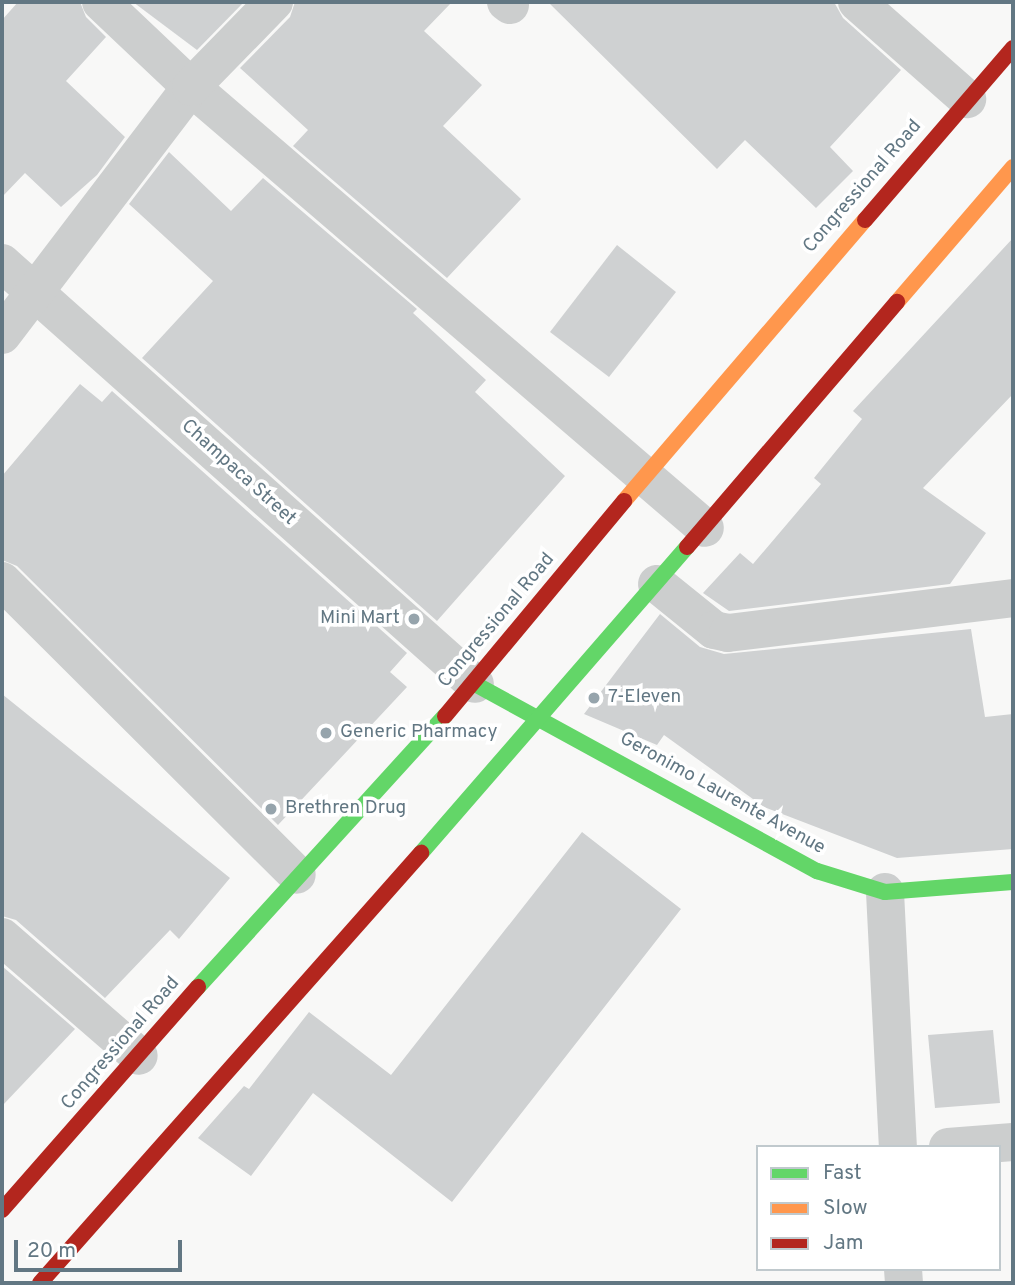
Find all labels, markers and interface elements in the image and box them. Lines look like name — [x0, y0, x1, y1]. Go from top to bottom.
street label: Congressional Road — [799, 116, 927, 258]
street label: Champaca Street — [176, 415, 300, 531]
street label: Congressional Road — [434, 549, 560, 693]
place label: Mini Mart — [320, 608, 400, 630]
marker: Mini Mart — [406, 611, 422, 627]
place label: 7-Eleven — [608, 687, 681, 709]
marker: 7-Eleven — [586, 690, 602, 706]
place label: Generic Pharmacy — [340, 722, 497, 744]
marker: Generic Pharmacy — [318, 725, 334, 741]
street label: Geronimo Laurente Avenue — [615, 728, 829, 860]
place label: Brethren Drug — [285, 798, 406, 820]
marker: Brethren Drug — [263, 801, 279, 817]
street label: Congressional Road — [57, 973, 185, 1115]
legend — [756, 1145, 1001, 1271]
text: Fast — [823, 1160, 862, 1187]
text: Slow — [823, 1195, 868, 1222]
scale bar — [18, 1226, 186, 1270]
text: Jam — [823, 1230, 864, 1257]
text: 20 m — [27, 1238, 76, 1265]

